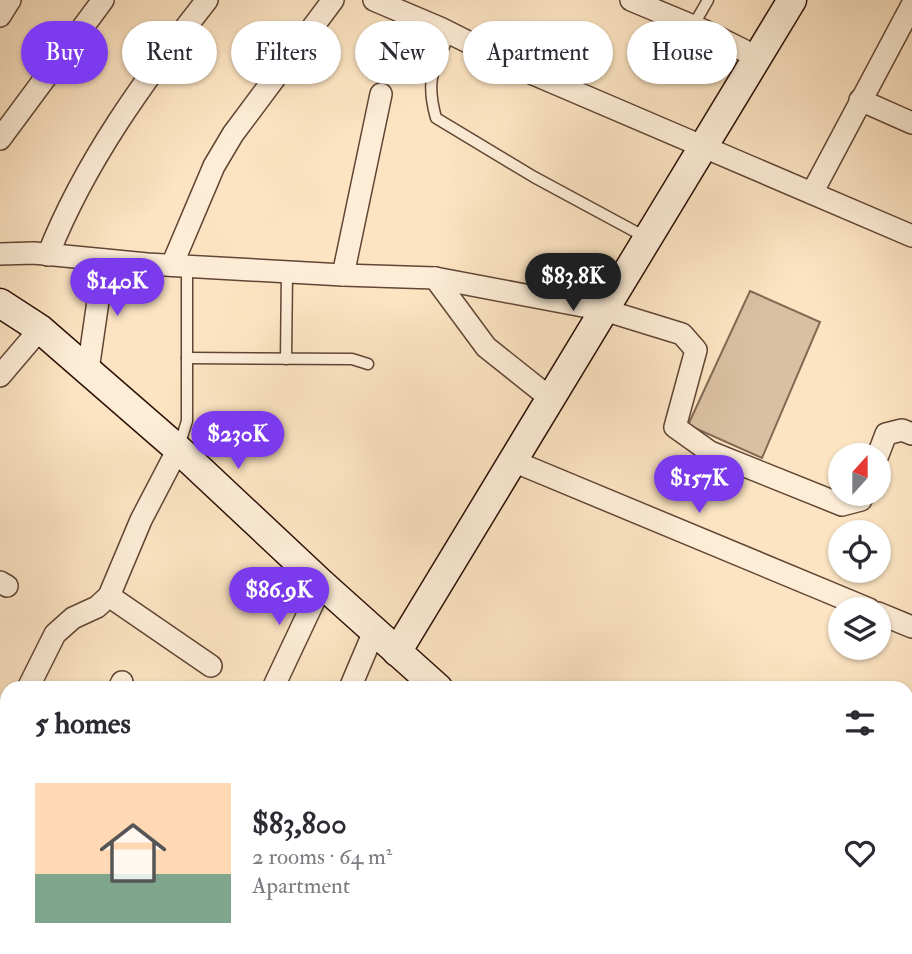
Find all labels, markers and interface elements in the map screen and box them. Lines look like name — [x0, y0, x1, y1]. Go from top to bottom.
chip: Buy — [21, 21, 108, 84]
chip: Rent — [122, 21, 217, 84]
chip: Filters — [231, 21, 341, 84]
chip: New — [355, 21, 449, 84]
chip: Apartment — [463, 21, 613, 84]
chip: House — [627, 21, 737, 84]
pin: $83.8K — [516, 254, 630, 313]
pin: $140K — [68, 258, 166, 318]
text: $83.8K — [541, 261, 605, 290]
text: $140K — [86, 266, 148, 295]
pin: $230K — [189, 412, 287, 471]
text: $230K — [207, 419, 269, 448]
north arrow — [828, 443, 891, 506]
map controls — [828, 443, 891, 660]
pin: $157K — [650, 456, 748, 515]
text: $157K — [670, 463, 728, 492]
button: locate — [828, 520, 891, 583]
pin: $86.9K — [222, 568, 336, 627]
text: $86.9K — [245, 575, 313, 604]
button: layers — [828, 597, 891, 660]
icon: filters — [841, 704, 879, 742]
text: 5 homes — [35, 705, 131, 742]
text: $83,800 — [252, 805, 347, 842]
icon: home — [91, 811, 175, 895]
icon: heart — [841, 834, 879, 872]
text: 2 rooms · 64 m² — [252, 842, 392, 871]
text: Apartment — [252, 871, 350, 900]

